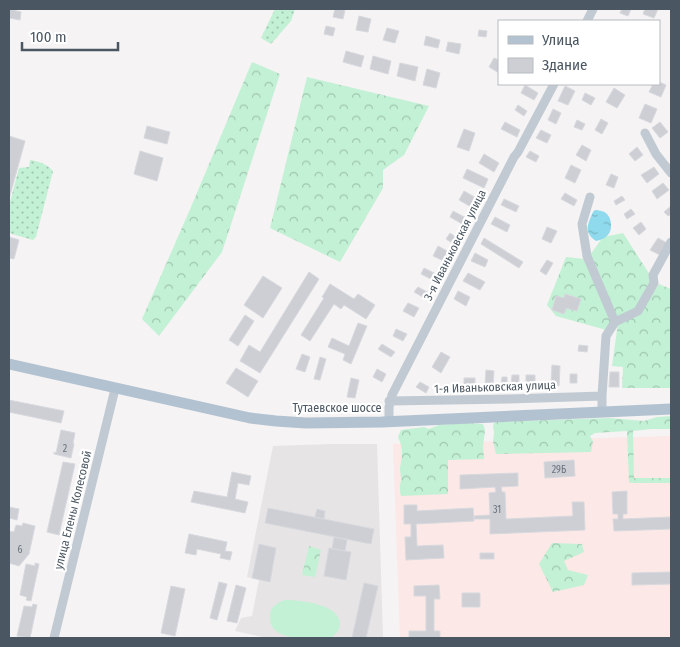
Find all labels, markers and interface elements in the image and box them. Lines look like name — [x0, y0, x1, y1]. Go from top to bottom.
scale bar — [22, 20, 119, 52]
legend — [498, 20, 660, 85]
text: 100 m — [30, 28, 67, 46]
text: Улица — [541, 31, 580, 49]
text: Здание — [542, 56, 588, 74]
street label: 3-я Иваньковская улица — [421, 187, 489, 303]
street label: 1-я Иваньковская улица — [434, 378, 556, 396]
street label: Тутаевское шоссе — [292, 401, 382, 415]
house number: 2 — [63, 443, 68, 455]
street label: улица Елены Колесовой — [51, 449, 95, 571]
house number: 29Б — [552, 464, 566, 476]
house number: 31 — [493, 504, 501, 516]
house number: 6 — [18, 544, 23, 556]

